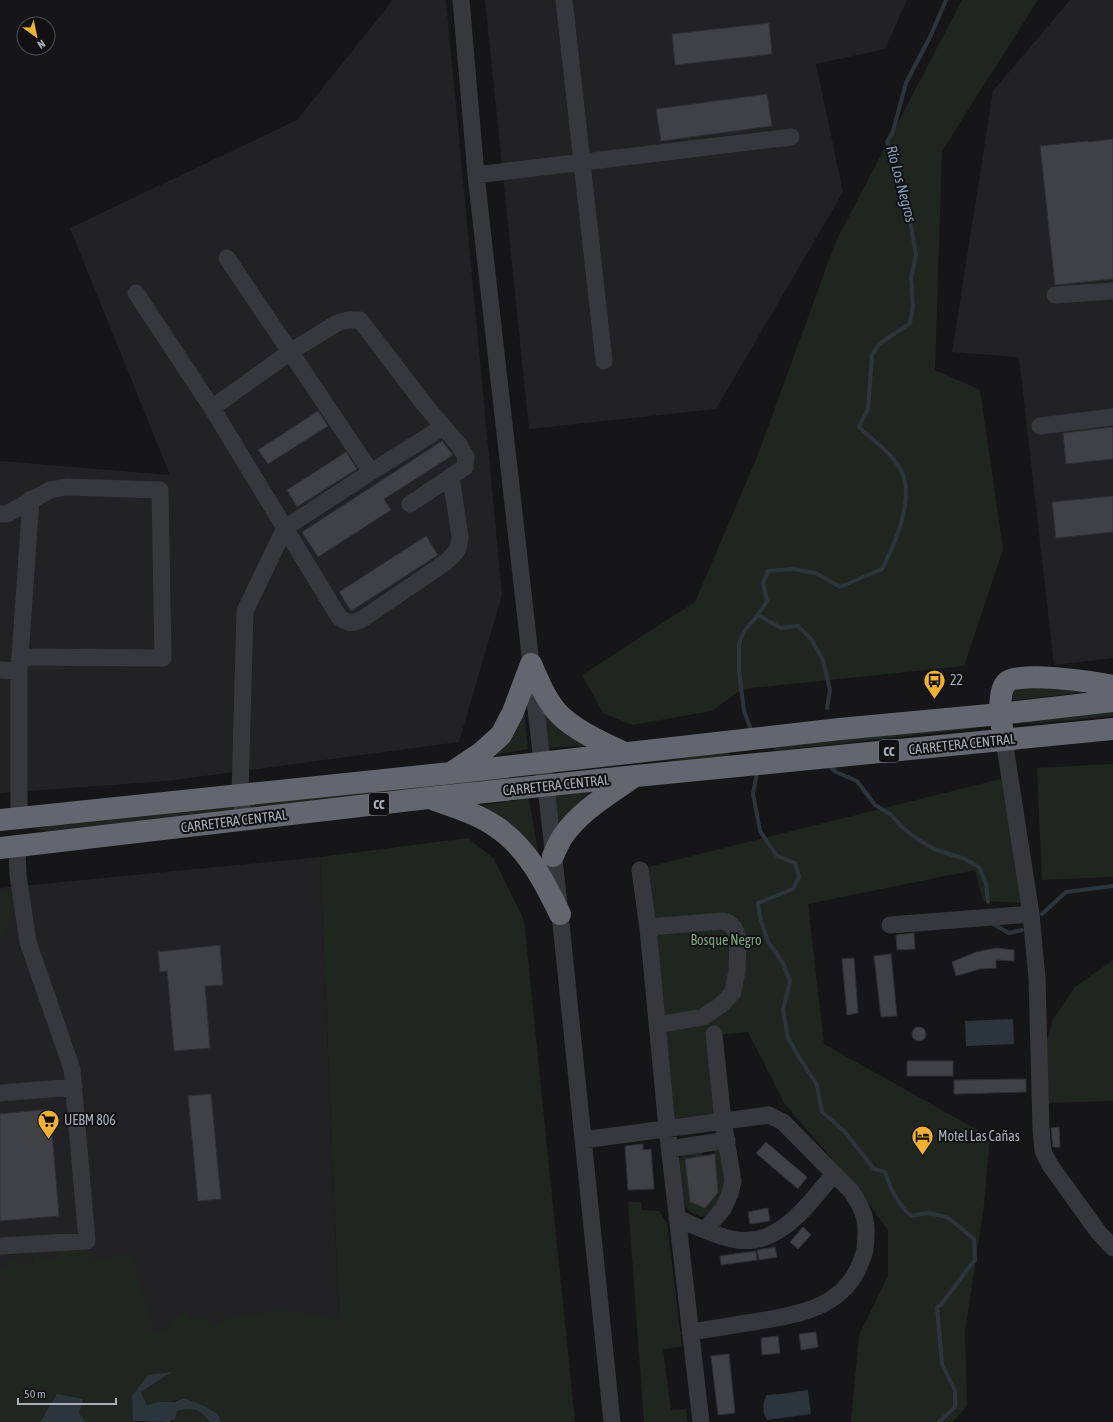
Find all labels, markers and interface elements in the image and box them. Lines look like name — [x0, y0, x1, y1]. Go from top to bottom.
north arrow — [16, 16, 56, 56]
text: N — [35, 38, 47, 51]
water label: Río Los Negros — [883, 144, 920, 224]
bus stop icon: 22 — [922, 667, 948, 700]
place label: 22 — [950, 672, 963, 688]
street label: CARRETERA CENTRAL — [908, 730, 1017, 758]
road number: CC — [879, 740, 899, 762]
street label: CARRETERA CENTRAL — [502, 771, 611, 799]
road number: CC — [369, 793, 389, 815]
street label: CARRETERA CENTRAL — [180, 806, 289, 835]
park label: Bosque Negro — [690, 932, 762, 948]
supermarket icon: UEBM 806 — [36, 1107, 62, 1140]
place label: UEBM 806 — [64, 1112, 116, 1128]
hotel icon: Motel Las Cañas — [909, 1123, 935, 1156]
place label: Motel Las Cañas — [938, 1128, 1020, 1144]
scale bar — [18, 1380, 116, 1406]
text: 50 m — [24, 1387, 46, 1401]

